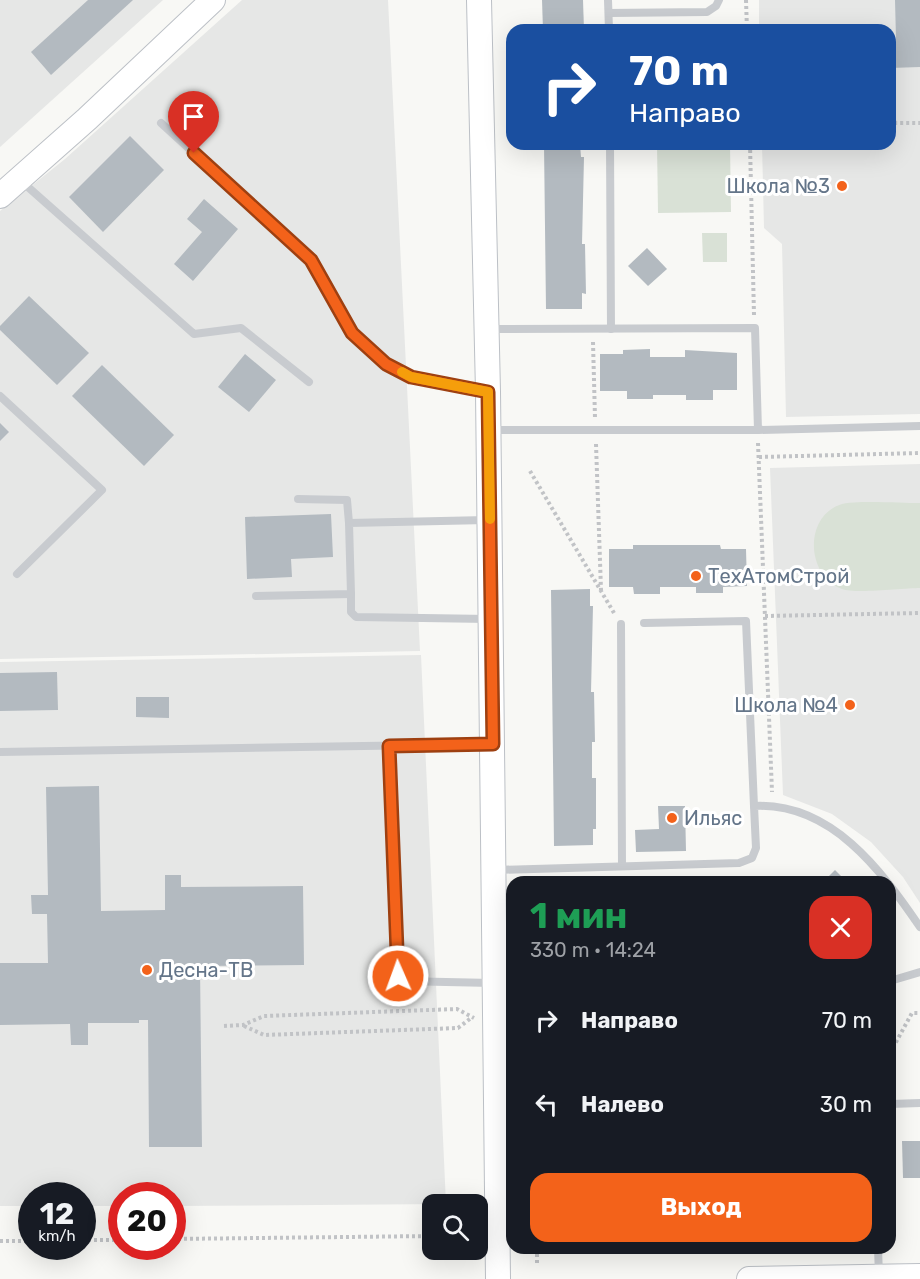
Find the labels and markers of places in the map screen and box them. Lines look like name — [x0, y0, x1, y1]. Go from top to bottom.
pin — [168, 91, 219, 153]
place label: Школа №3 — [727, 174, 830, 198]
marker: Школа №3 — [835, 179, 849, 193]
place label: ТехАтомСтрой — [708, 564, 849, 588]
marker: ТехАтомСтрой — [689, 569, 703, 583]
place label: Школа №4 — [734, 693, 838, 717]
marker: Школа №4 — [843, 698, 857, 712]
place label: Ильяс — [684, 806, 742, 830]
marker: Ильяс — [665, 811, 679, 825]
place label: Десна-ТВ — [159, 958, 253, 982]
marker: Десна-ТВ — [140, 963, 154, 977]

